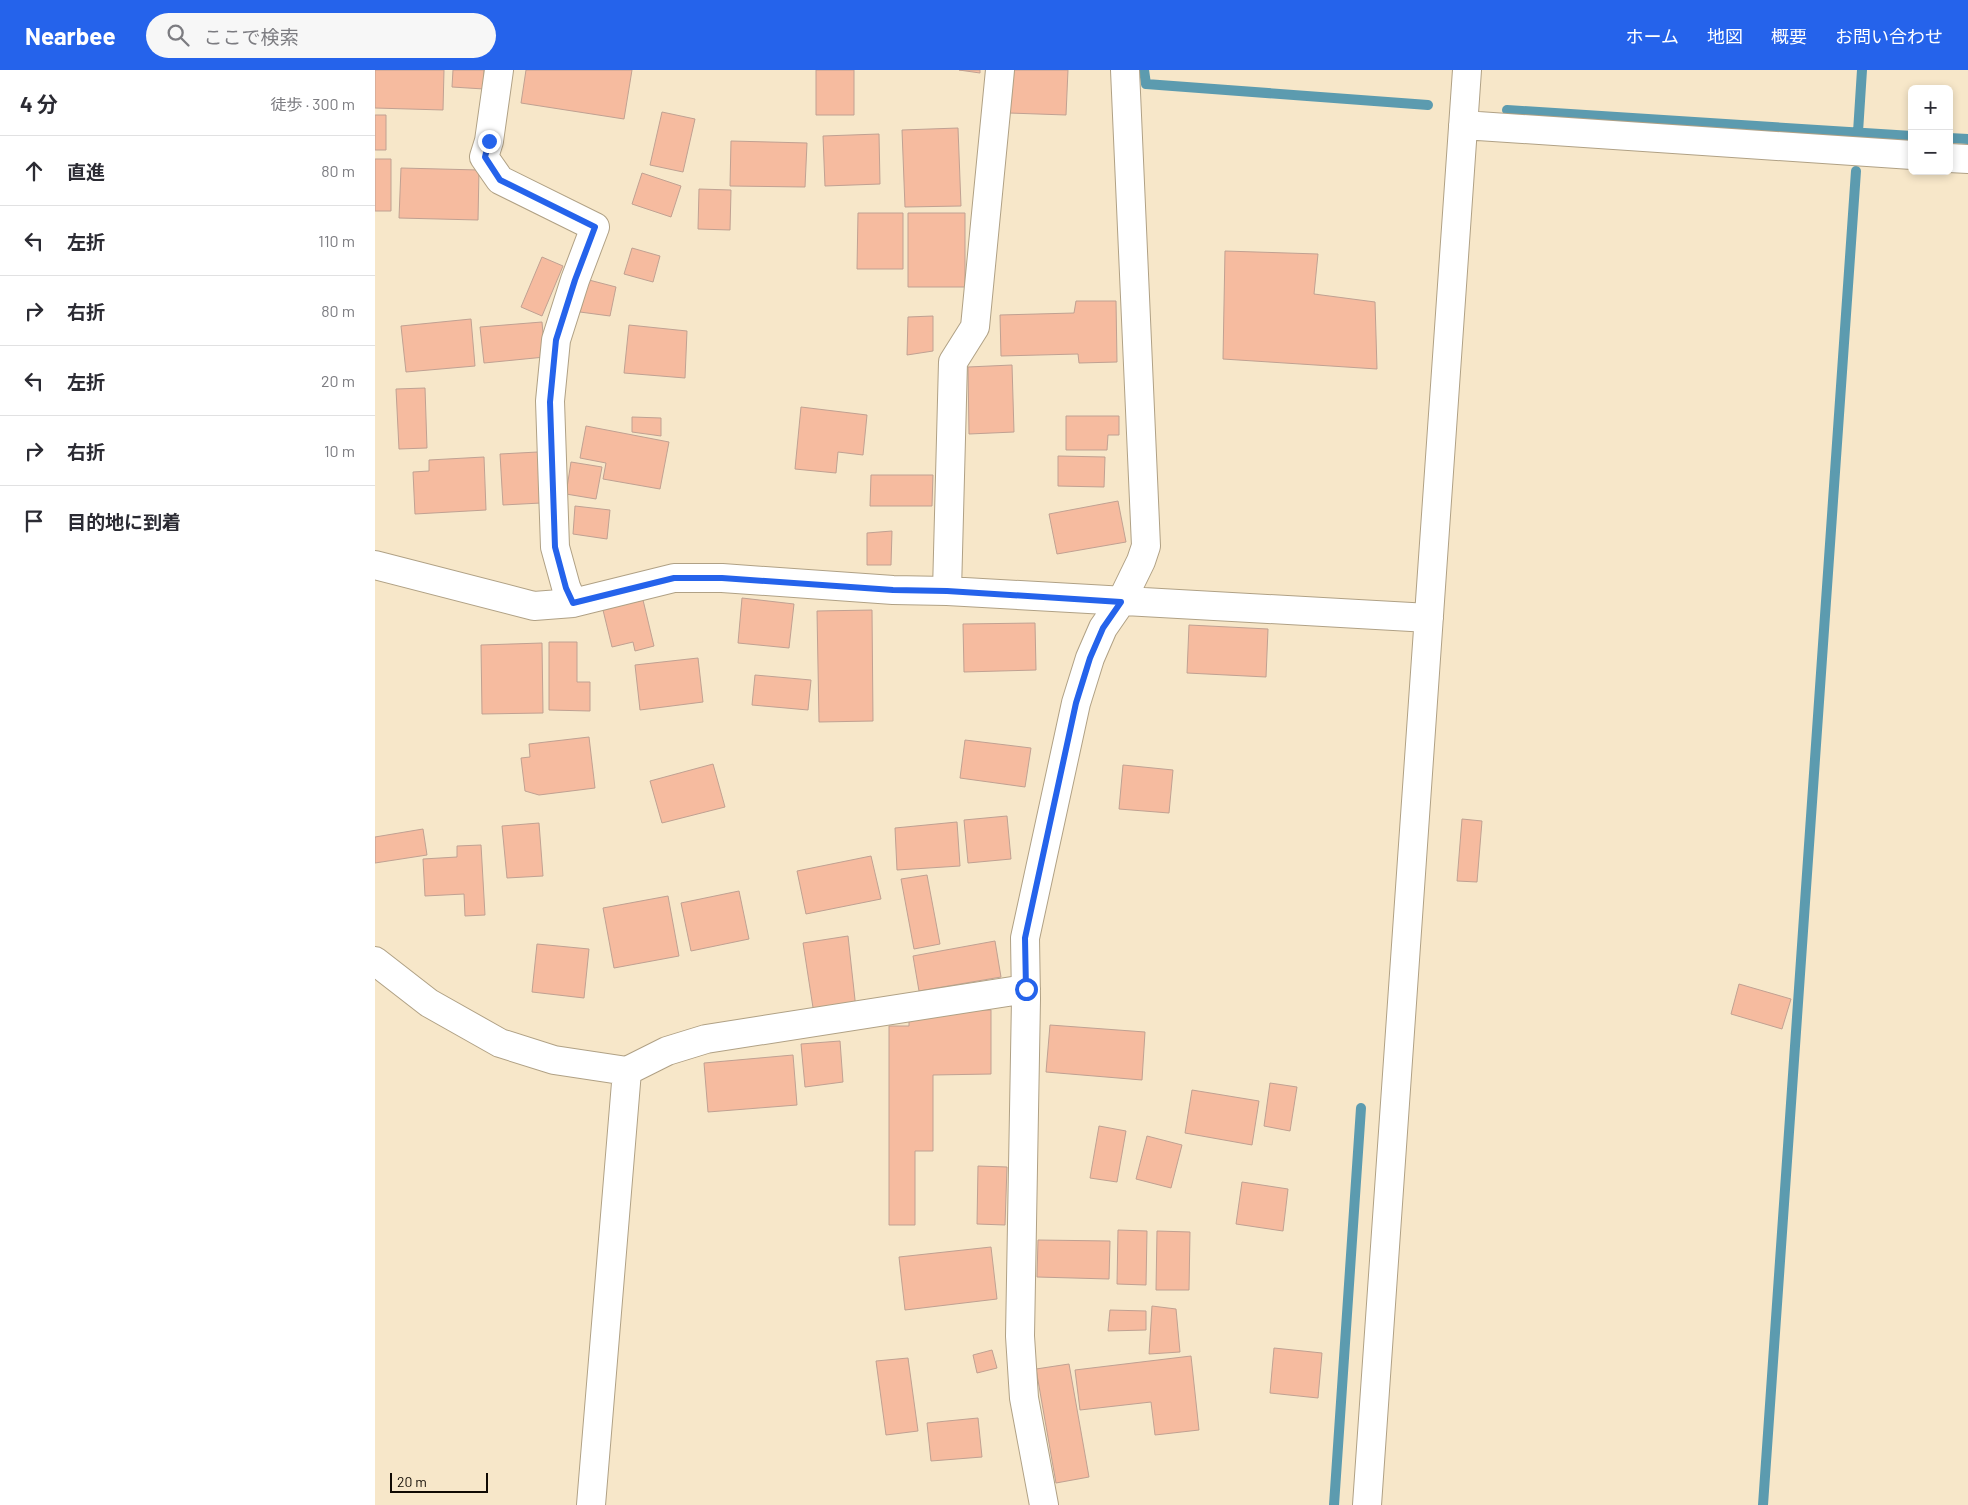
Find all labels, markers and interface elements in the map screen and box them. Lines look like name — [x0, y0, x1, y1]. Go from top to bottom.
search box — [146, 13, 496, 58]
text: Nearbee — [25, 21, 116, 50]
icon: search — [164, 21, 192, 49]
text: ここで検索 — [204, 25, 299, 48]
text: ホーム — [1626, 25, 1679, 47]
text: 地図 — [1707, 25, 1743, 47]
text: 概要 — [1771, 25, 1807, 47]
text: お問い合わせ — [1835, 25, 1943, 47]
map controls — [1908, 85, 1953, 175]
button: + — [1908, 85, 1953, 130]
text: 4 分 — [20, 91, 58, 116]
text: 徒歩 · 300 m — [270, 94, 355, 113]
route end — [478, 130, 501, 153]
button: − — [1908, 130, 1953, 175]
icon: ahead — [20, 157, 48, 185]
text: 直進 — [67, 160, 105, 183]
text: 80 m — [321, 161, 355, 180]
icon: left — [20, 227, 48, 255]
text: 左折 — [67, 230, 105, 253]
text: 110 m — [318, 231, 355, 250]
icon: right — [20, 297, 48, 325]
text: 右折 — [67, 300, 105, 323]
text: 80 m — [321, 301, 355, 320]
icon: left — [20, 367, 48, 395]
text: 左折 — [67, 370, 105, 393]
text: 20 m — [321, 371, 355, 390]
icon: right — [20, 437, 48, 465]
text: 右折 — [67, 440, 105, 463]
text: 10 m — [324, 441, 355, 460]
icon: arrive — [20, 507, 48, 535]
text: 目的地に到着 — [67, 510, 181, 533]
route start — [1015, 978, 1038, 1001]
scale bar — [390, 1470, 487, 1493]
text: 20 m — [397, 1473, 427, 1490]

